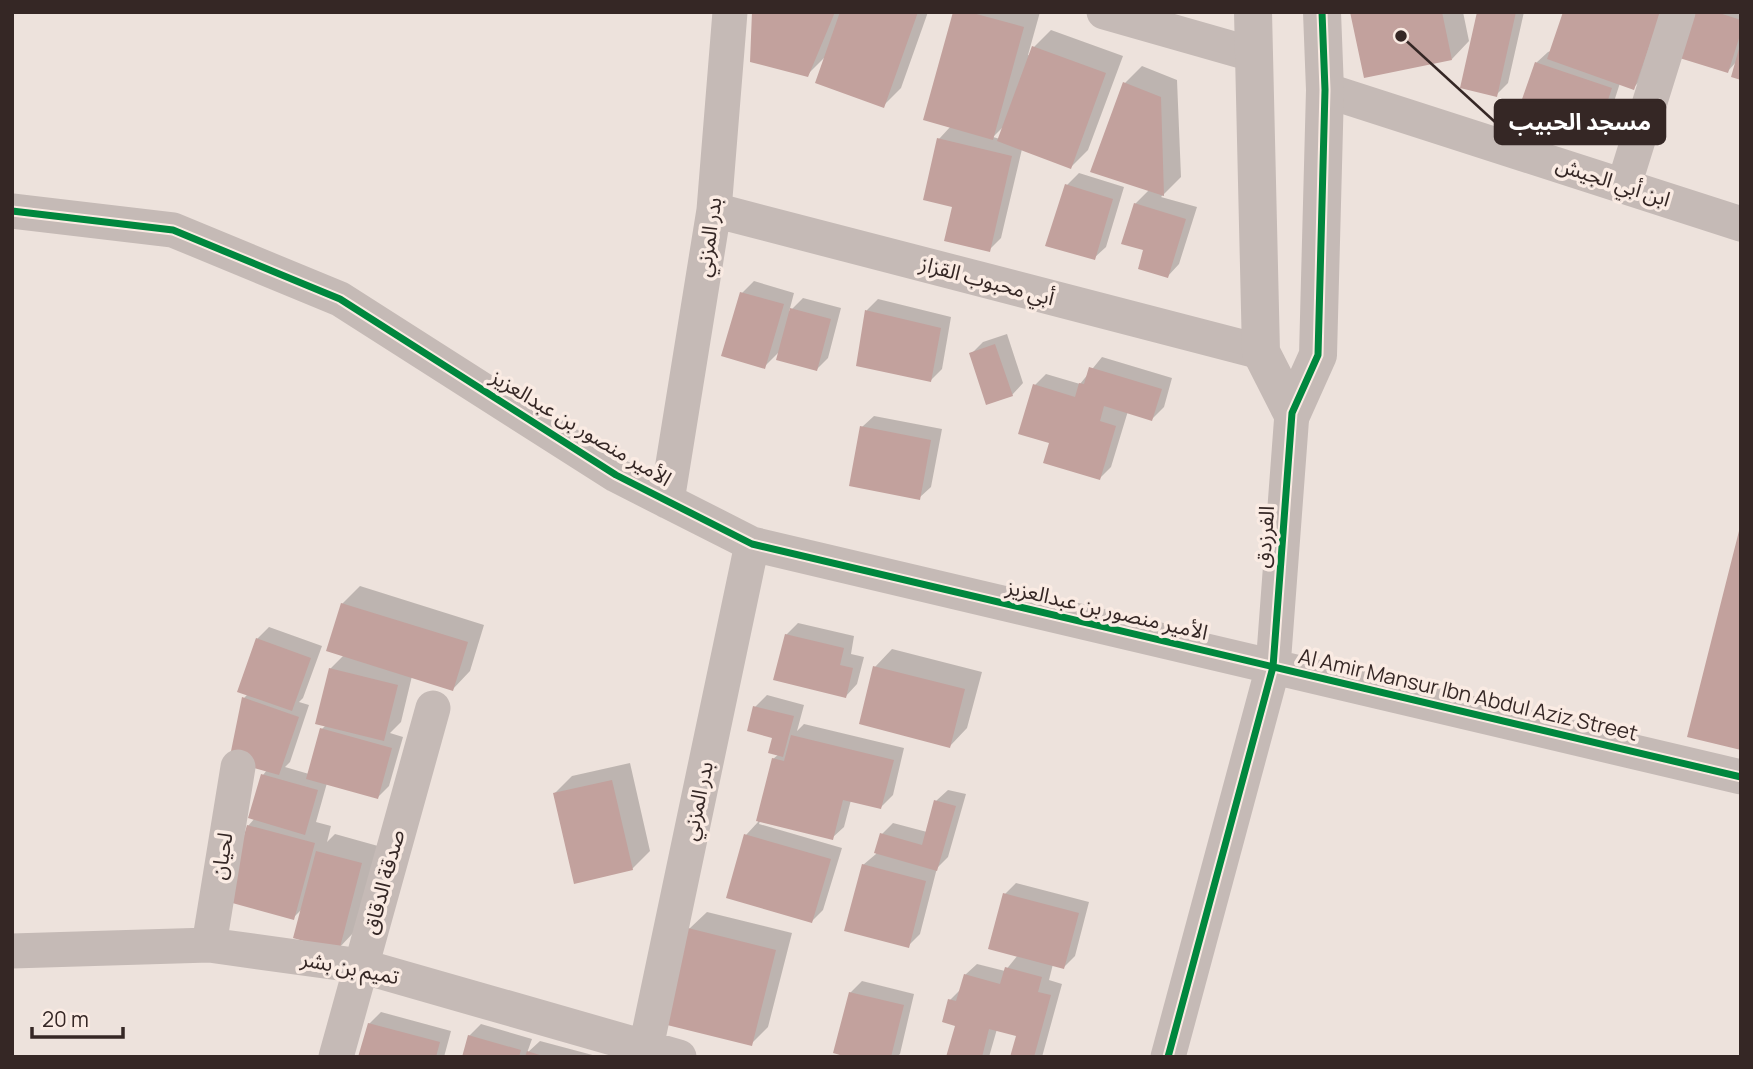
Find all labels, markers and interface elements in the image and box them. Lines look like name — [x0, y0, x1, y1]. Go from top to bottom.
callout: مسجد الحبيب — [1495, 100, 1665, 144]
text: مسجد الحبيب — [1509, 105, 1651, 137]
street label: ابن أبي الجيش — [1552, 149, 1674, 215]
street label: بدر المزني — [689, 195, 730, 279]
street label: أبي محبوب القزاز — [915, 248, 1058, 314]
street label: الأمير منصور بن عبدالعزيز — [485, 361, 677, 492]
street label: الفرزدق — [1248, 505, 1280, 569]
street label: الأمير منصور بن عبدالعزيز — [1003, 572, 1211, 646]
street label: Al Amir Mansur Ibn Abdul Aziz Street — [1296, 641, 1641, 747]
street label: بدر المزني — [675, 759, 722, 843]
street label: صدقة الدقاق — [356, 826, 410, 937]
street label: لحيان — [203, 830, 239, 881]
street label: تميم بن بشر — [297, 944, 402, 992]
scale bar — [32, 996, 122, 1040]
text: 20 m — [42, 1005, 89, 1033]

